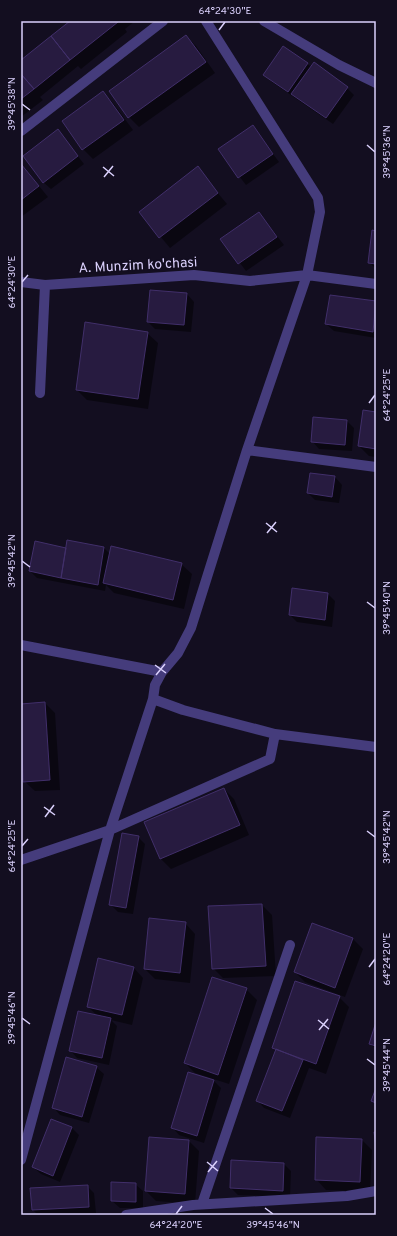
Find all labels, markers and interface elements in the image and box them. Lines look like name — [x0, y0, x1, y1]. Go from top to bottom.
text: 64°24'30"E — [198, 5, 252, 18]
text: 39°45'38"N — [6, 77, 19, 131]
text: 39°45'36"N — [381, 125, 394, 179]
street label: A. Munzim ko'chasi — [78, 254, 198, 278]
text: 64°24'30"E — [6, 255, 19, 309]
text: 64°24'25"E — [381, 368, 394, 422]
text: 39°45'42"N — [6, 534, 19, 588]
text: 39°45'40"N — [381, 581, 394, 635]
text: 39°45'42"N — [381, 810, 394, 864]
text: 64°24'25"E — [6, 819, 19, 873]
text: 64°24'20"E — [381, 932, 394, 986]
text: 39°45'46"N — [6, 991, 19, 1045]
text: 39°45'44"N — [381, 1038, 394, 1092]
text: 64°24'20"E — [149, 1219, 203, 1232]
text: 39°45'46"N — [246, 1219, 300, 1232]

